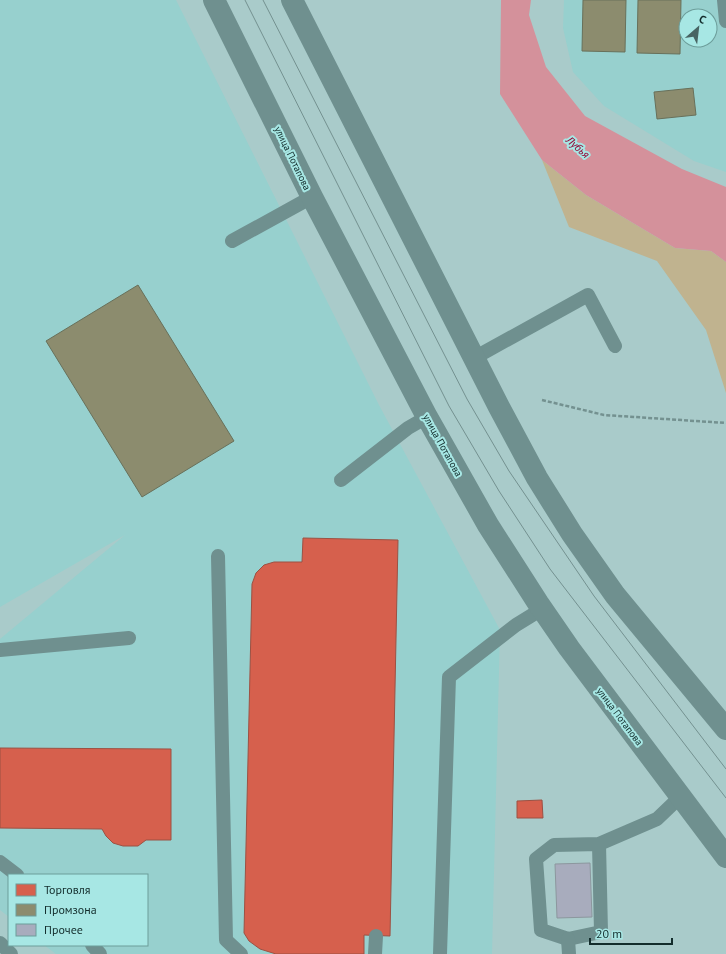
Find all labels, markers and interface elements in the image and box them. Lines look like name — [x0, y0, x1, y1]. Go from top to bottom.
north arrow — [678, 8, 718, 48]
text: С — [697, 12, 709, 27]
street label: улица Потапова — [271, 124, 314, 192]
water label: Лубья — [563, 132, 593, 161]
street label: улица Потапова — [420, 412, 465, 479]
street label: улица Потапова — [593, 685, 646, 748]
legend — [8, 874, 148, 946]
text: Торговля — [44, 882, 90, 897]
text: Промзона — [44, 902, 97, 917]
scale bar — [590, 920, 672, 946]
text: Прочее — [44, 922, 83, 937]
text: 20 m — [596, 926, 622, 941]

